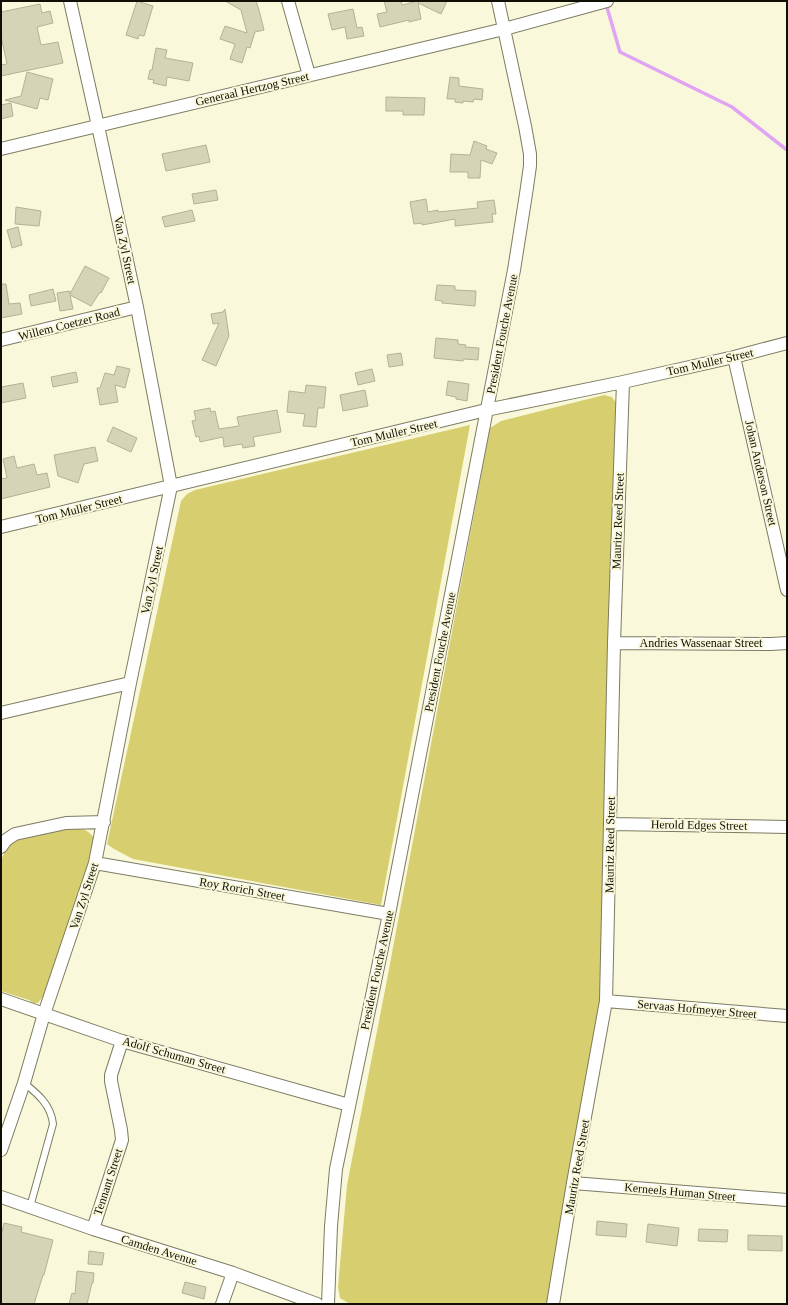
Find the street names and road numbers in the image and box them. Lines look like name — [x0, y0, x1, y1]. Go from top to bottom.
street label: Generaal Hertzog Street — [194, 69, 311, 109]
street label: Van Zyl Street — [111, 215, 139, 286]
street label: President Fouche Avenue — [484, 273, 520, 395]
street label: Willem Coetzer Road — [17, 305, 121, 343]
street label: Tom Muller Street — [665, 345, 755, 379]
street label: Tom Muller Street — [349, 416, 439, 450]
street label: Johan Anderson Street — [742, 419, 780, 528]
street label: Mauritz Reed Street — [609, 472, 627, 570]
street label: Tom Muller Street — [34, 491, 124, 526]
street label: Van Zyl Street — [138, 544, 166, 615]
street label: President Fouche Avenue — [422, 591, 458, 713]
street label: Andries Wassenaar Street — [640, 636, 763, 650]
street label: Mauritz Reed Street — [602, 796, 618, 893]
street label: Herold Edges Street — [651, 817, 748, 833]
street label: Van Zyl Street — [67, 860, 102, 931]
street label: Roy Rorich Street — [198, 875, 287, 904]
street label: President Fouche Avenue — [357, 909, 397, 1031]
street label: Servaas Hofmeyer Street — [637, 997, 758, 1021]
street label: Adolf Schuman Street — [121, 1034, 228, 1077]
street label: Mauritz Reed Street — [562, 1118, 592, 1216]
street label: Tennant Street — [91, 1146, 126, 1217]
street label: Kerneels Human Street — [624, 1180, 737, 1204]
street label: Camden Avenue — [119, 1232, 199, 1268]

